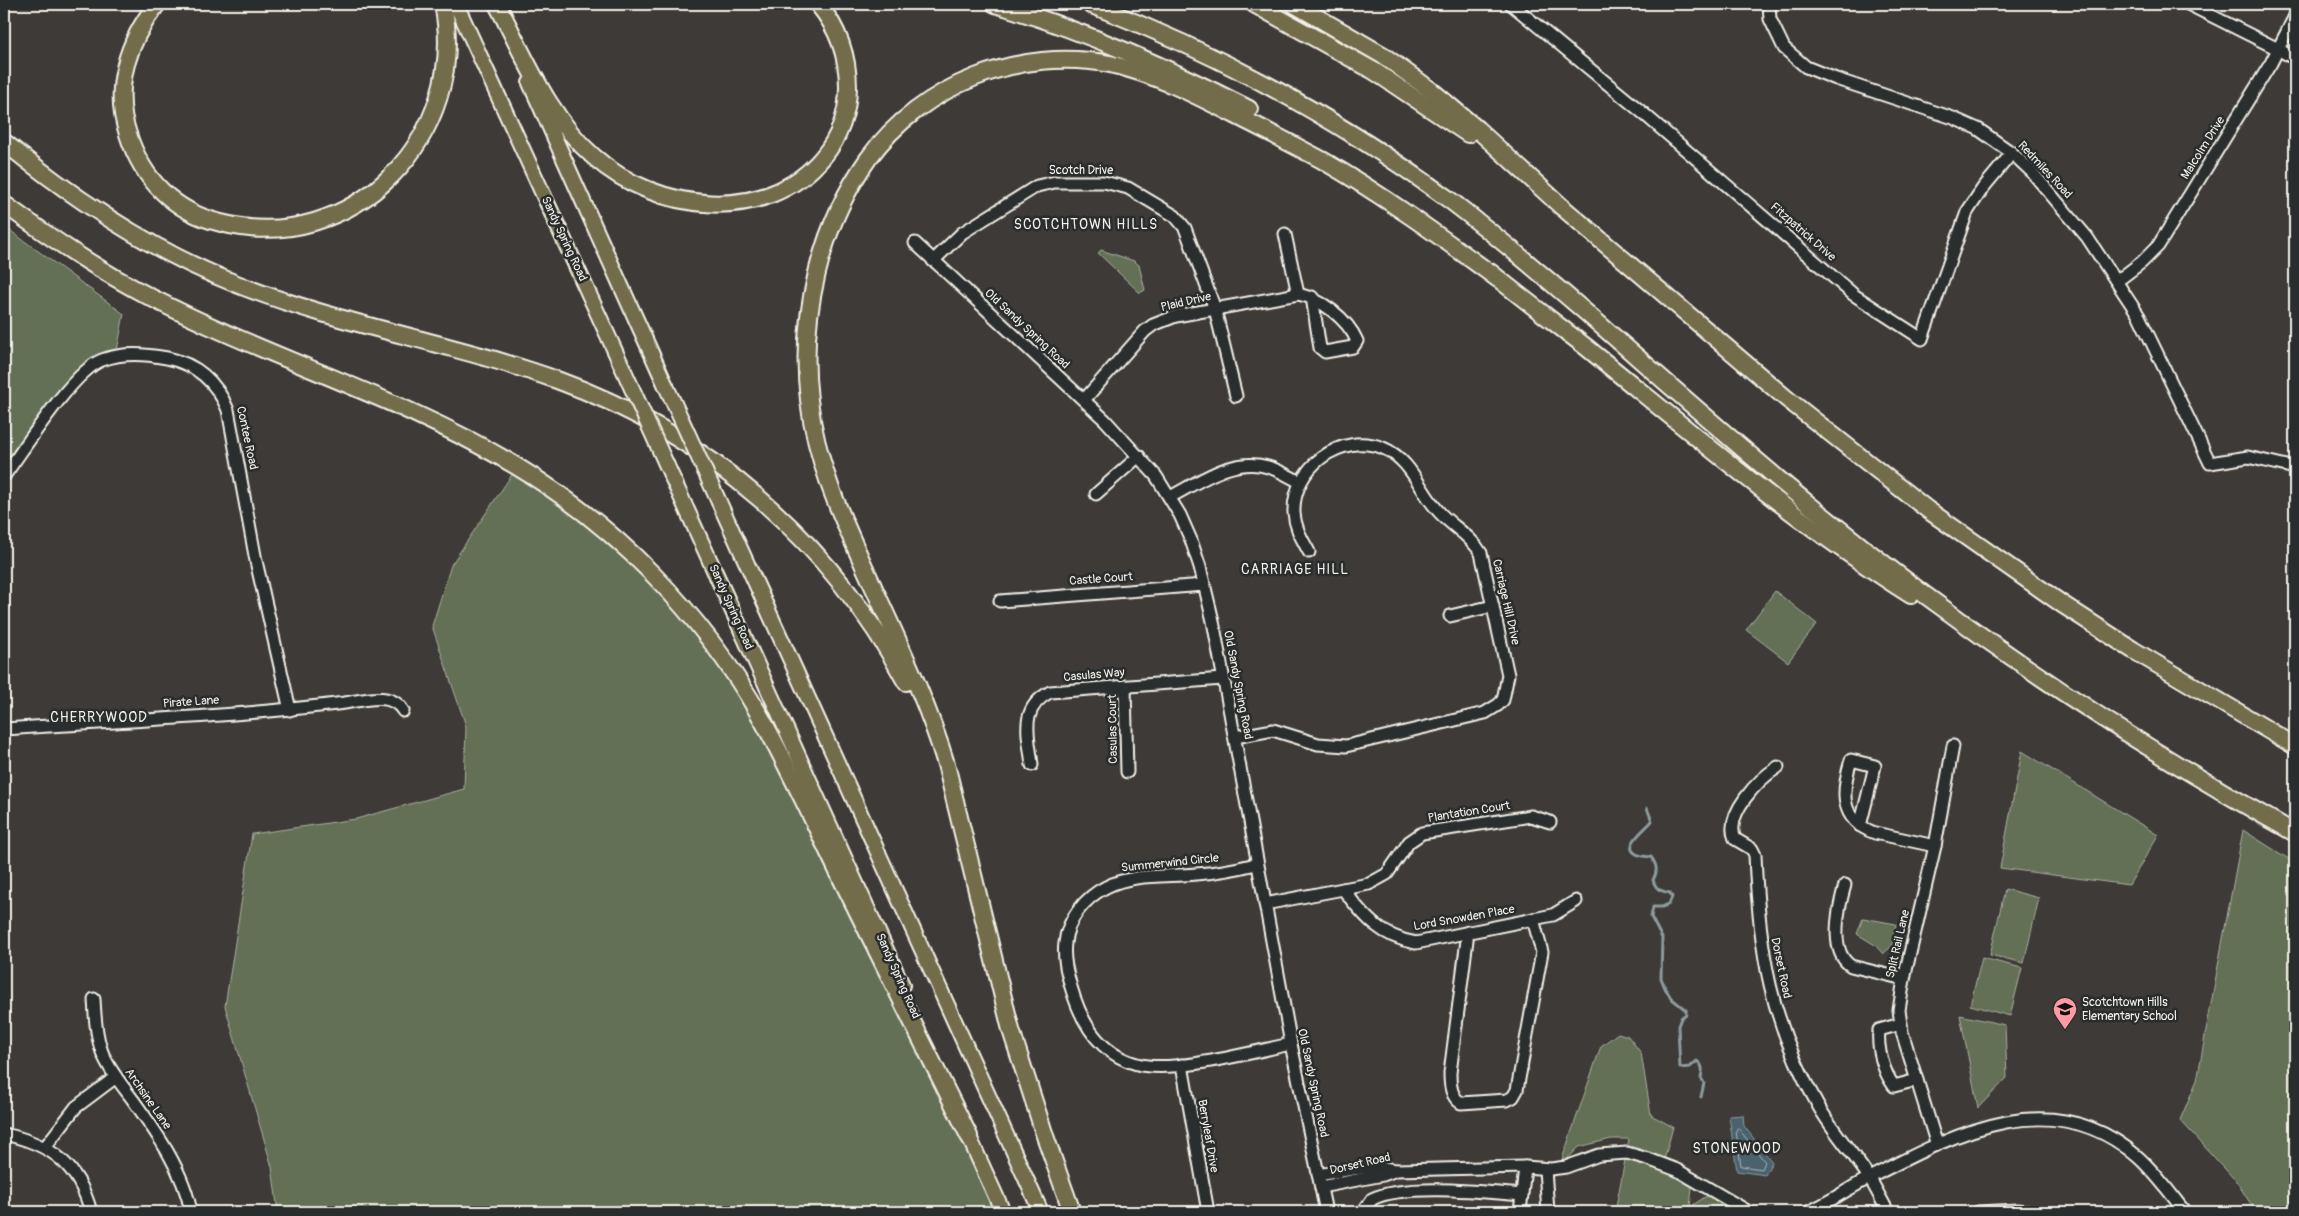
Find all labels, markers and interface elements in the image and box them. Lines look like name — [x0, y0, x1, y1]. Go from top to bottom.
street label: Malcolm Drive — [2178, 114, 2228, 182]
street label: Redmiles Road — [2015, 138, 2075, 202]
street label: Scotch Drive — [1049, 163, 1113, 178]
street label: Sandy Spring Road — [538, 194, 590, 284]
street label: Fitzpatrick Drive — [1767, 199, 1839, 265]
district label: SCOTCHTOWN HILLS — [1014, 216, 1158, 233]
street label: Old Sandy Spring Road — [981, 286, 1073, 372]
street label: Plaid Drive — [1159, 289, 1213, 315]
street label: Contee Road — [233, 405, 261, 471]
street label: Carriage Hill Drive — [1489, 558, 1523, 646]
district label: CARRIAGE HILL — [1241, 561, 1349, 578]
street label: Sandy Spring Road — [705, 562, 757, 652]
street label: Castle Court — [1069, 569, 1133, 589]
street label: Old Sandy Spring Road — [1220, 629, 1256, 741]
street label: Casulas Way — [1063, 665, 1125, 685]
street label: Pirate Lane — [162, 693, 220, 711]
street label: Casulas Court — [1105, 694, 1121, 764]
district label: CHERRYWOOD — [50, 709, 148, 726]
street label: Plantation Court — [1427, 798, 1511, 826]
street label: Summerwind Circle — [1120, 850, 1220, 876]
street label: Lord Snowden Place — [1412, 902, 1516, 934]
street label: Split Rail Lane — [1883, 908, 1913, 980]
street label: Sandy Spring Road — [872, 931, 924, 1021]
street label: Dorset Road — [1767, 936, 1795, 1000]
place label: Scotchtown Hills Elementary School — [2082, 995, 2177, 1024]
school or university icon: Scotchtown Hills Elementary School — [2052, 996, 2078, 1030]
street label: Old Sandy Spring Road — [1294, 1027, 1332, 1139]
street label: Archsine Lane — [121, 1066, 175, 1133]
street label: Berryleaf Drive — [1194, 1098, 1222, 1174]
district label: STONEWOOD — [1692, 1140, 1782, 1157]
street label: Dorset Road — [1328, 1150, 1392, 1178]

